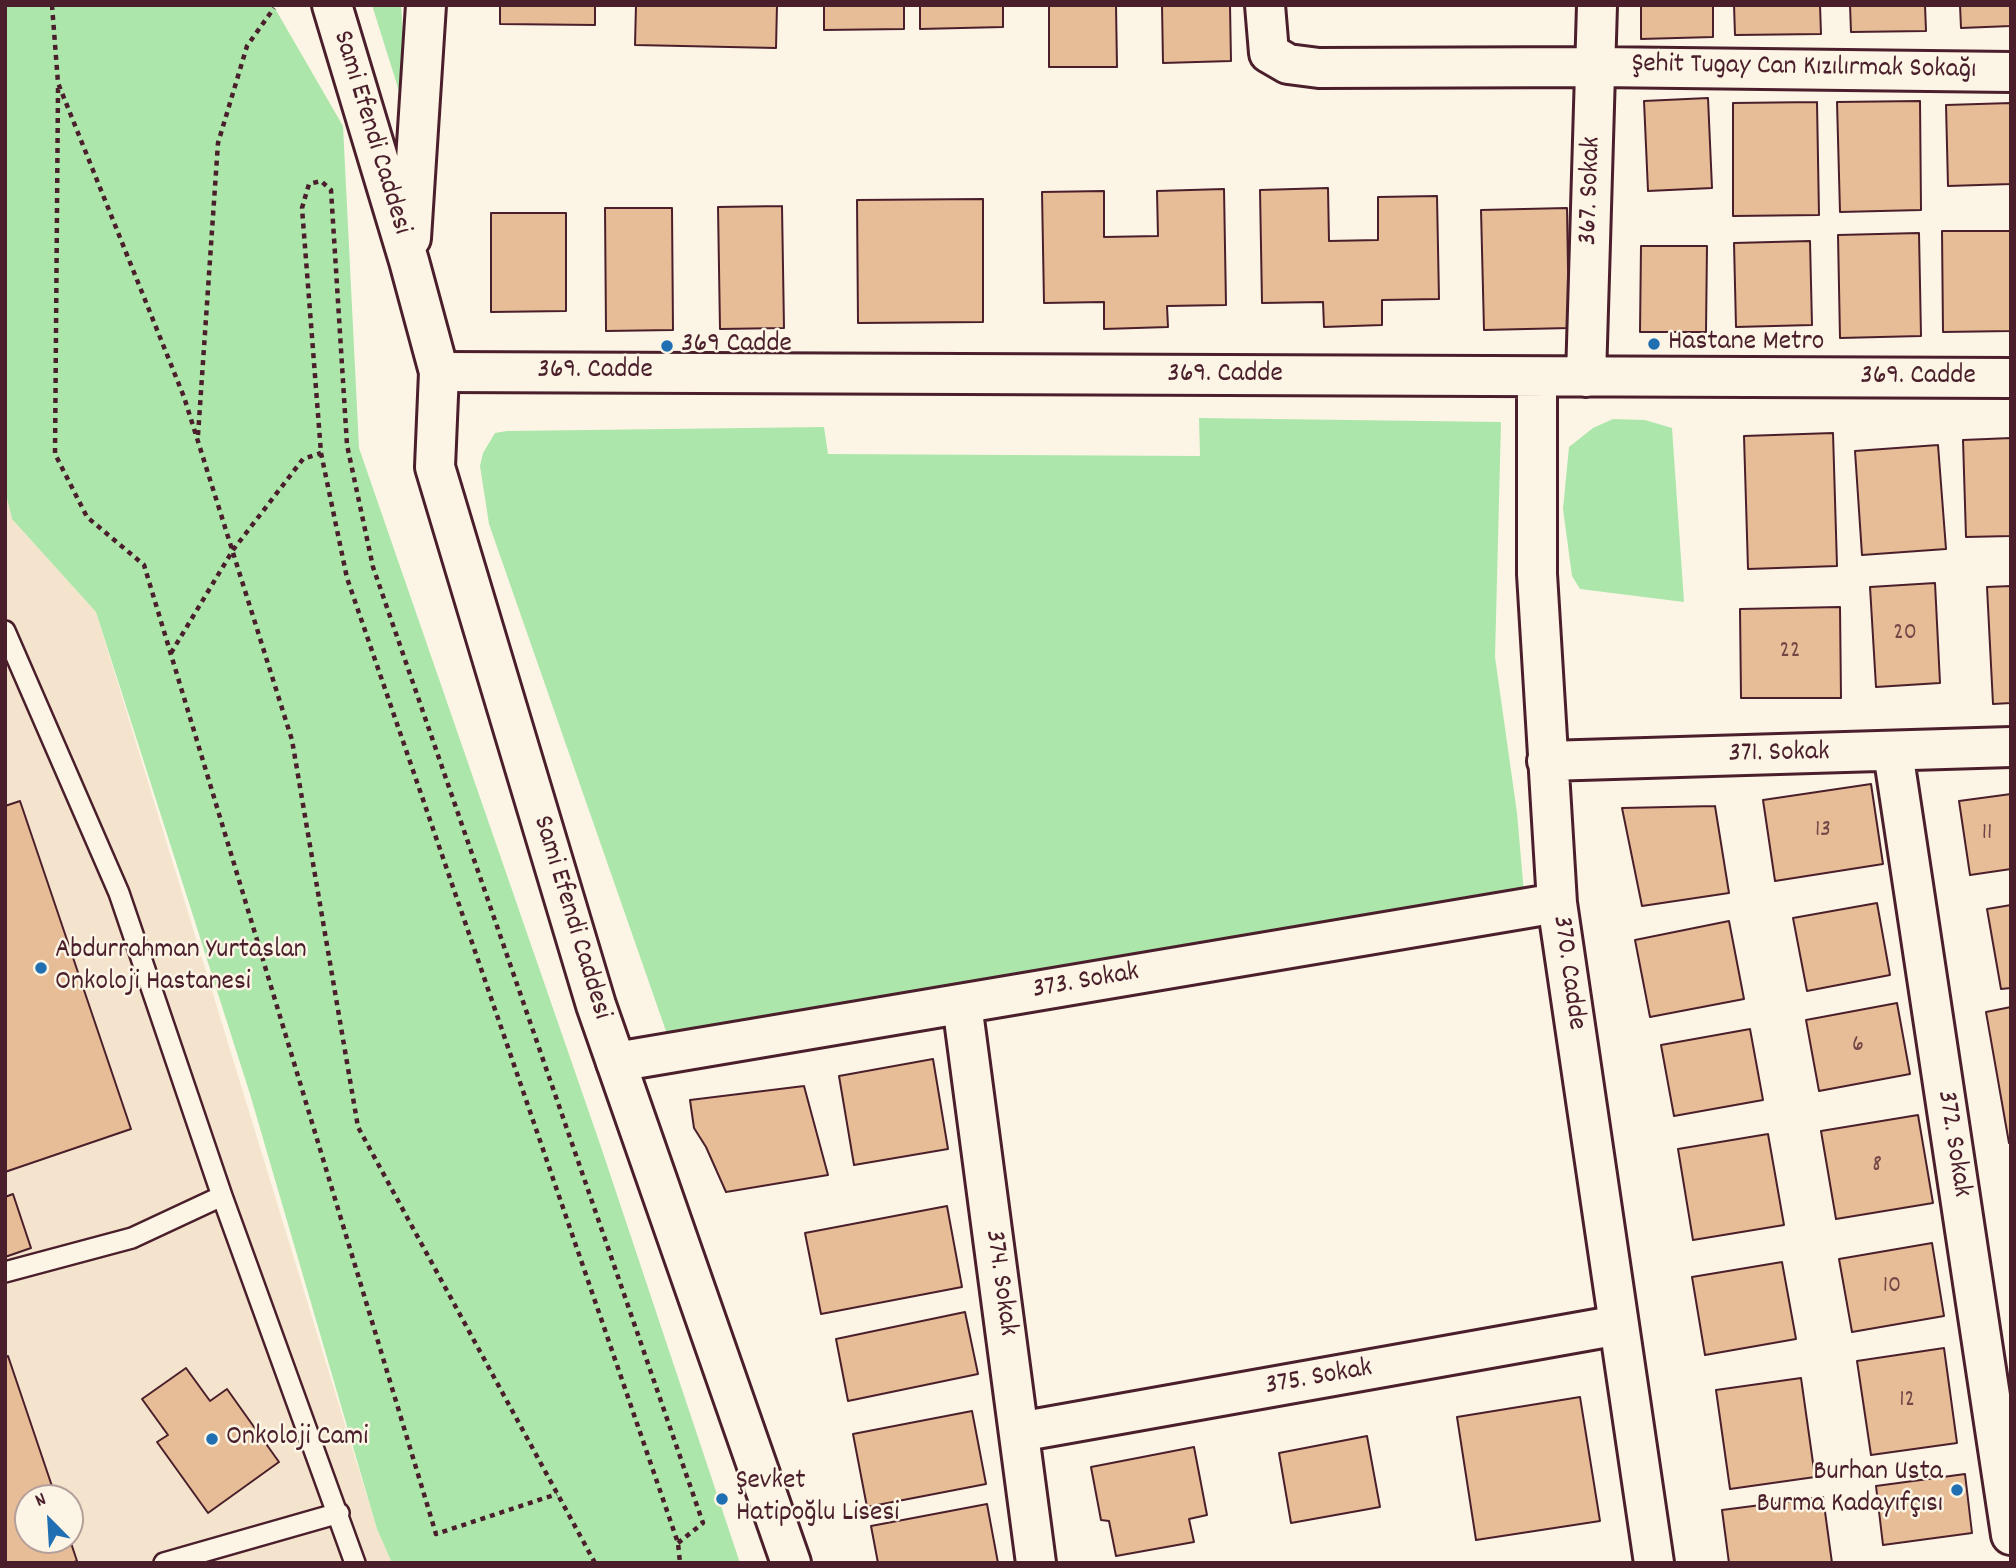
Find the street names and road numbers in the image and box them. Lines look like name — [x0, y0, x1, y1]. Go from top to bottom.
street label: Sami Efendi Caddesi — [323, 27, 417, 239]
street label: Şehit Tugay Can Kızılırmak Sokağı — [1632, 49, 1976, 89]
street label: 367. Sokak — [1573, 136, 1611, 246]
street label: 369. Cadde — [537, 355, 653, 389]
street label: 369. Cadde — [1167, 359, 1283, 393]
street label: 369. Cadde — [1860, 361, 1976, 395]
street label: 371. Sokak — [1728, 737, 1830, 773]
street label: Sami Efendi Caddesi — [523, 812, 617, 1024]
street label: 370. Cadde — [1542, 914, 1592, 1032]
street label: 373. Sokak — [1030, 957, 1142, 1009]
street label: 372. Sokak — [1927, 1088, 1977, 1200]
street label: 374. Sokak — [975, 1228, 1023, 1338]
street label: 375. Sokak — [1263, 1353, 1375, 1405]

